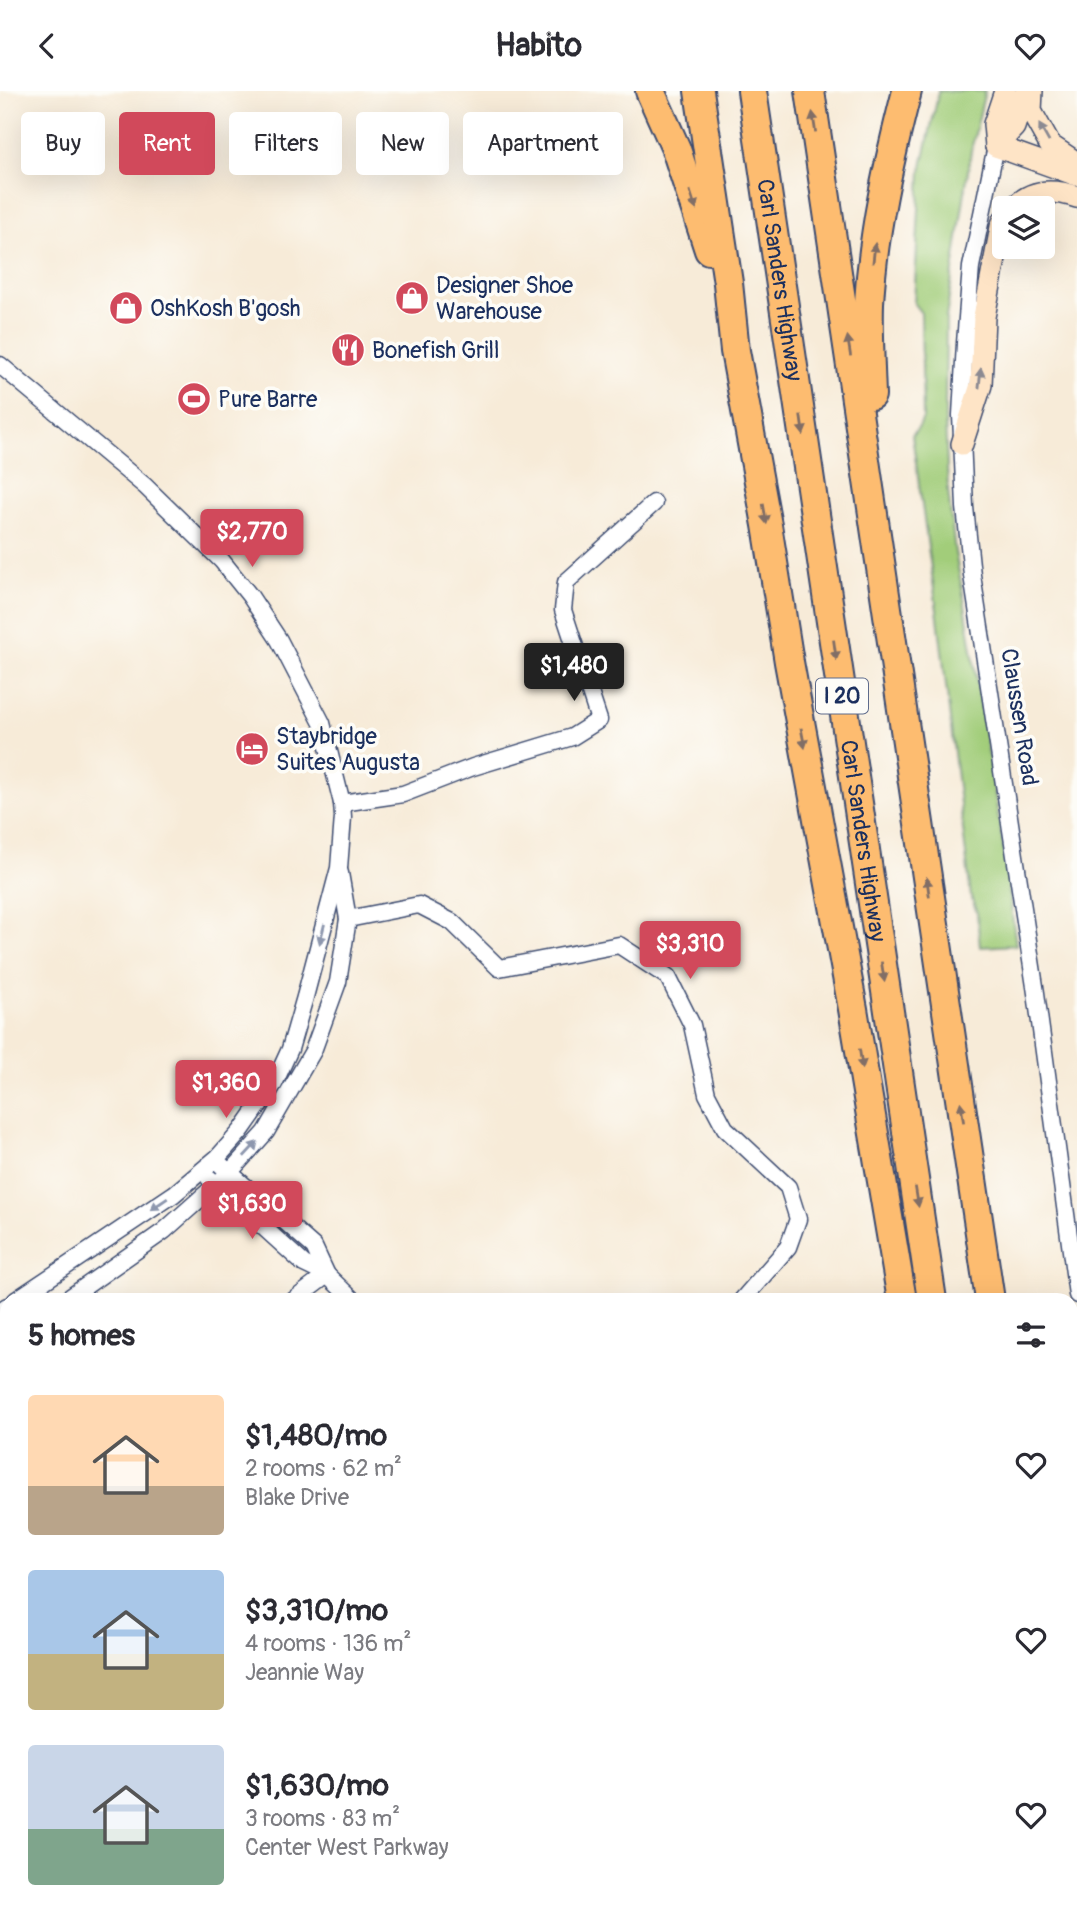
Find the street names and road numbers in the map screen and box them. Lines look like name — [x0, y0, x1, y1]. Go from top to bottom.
street label: Carl Sanders Highway — [750, 177, 809, 383]
street label: Claussen Road — [994, 646, 1045, 788]
road number: I 20 — [816, 679, 868, 713]
street label: Carl Sanders Highway — [834, 738, 892, 944]

